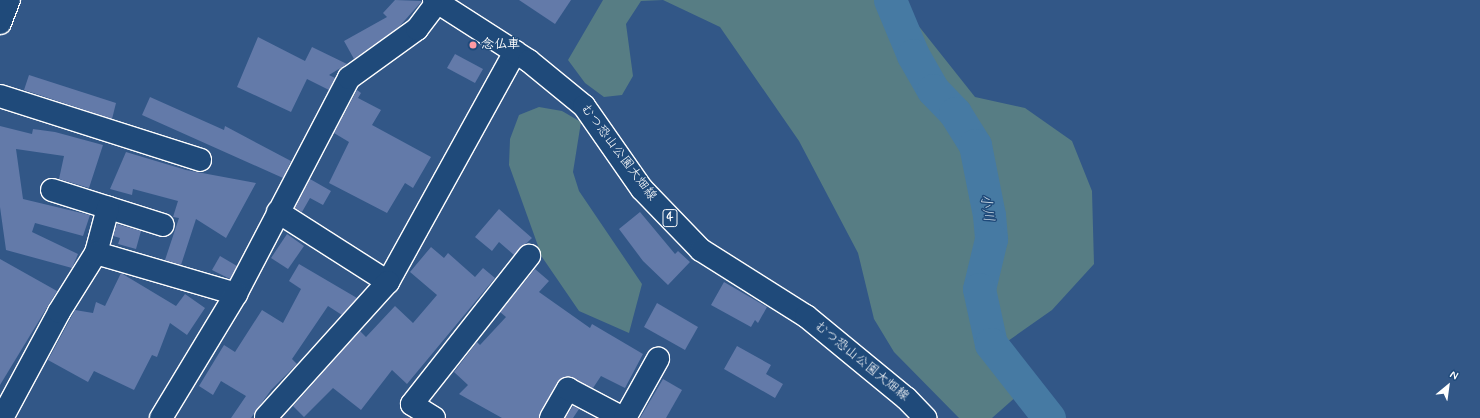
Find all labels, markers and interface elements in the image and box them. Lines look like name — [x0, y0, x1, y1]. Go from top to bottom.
place label: 念仏車 — [481, 37, 520, 53]
marker: 念仏車 — [468, 40, 478, 50]
street label: むつ恐山公園大畑線 — [577, 102, 659, 204]
water label: 小川 — [977, 193, 997, 223]
road number: 4 — [662, 208, 678, 228]
street label: むつ恐山公園大畑線 — [811, 319, 911, 405]
north arrow — [1428, 366, 1468, 406]
text: N — [1447, 368, 1460, 383]

